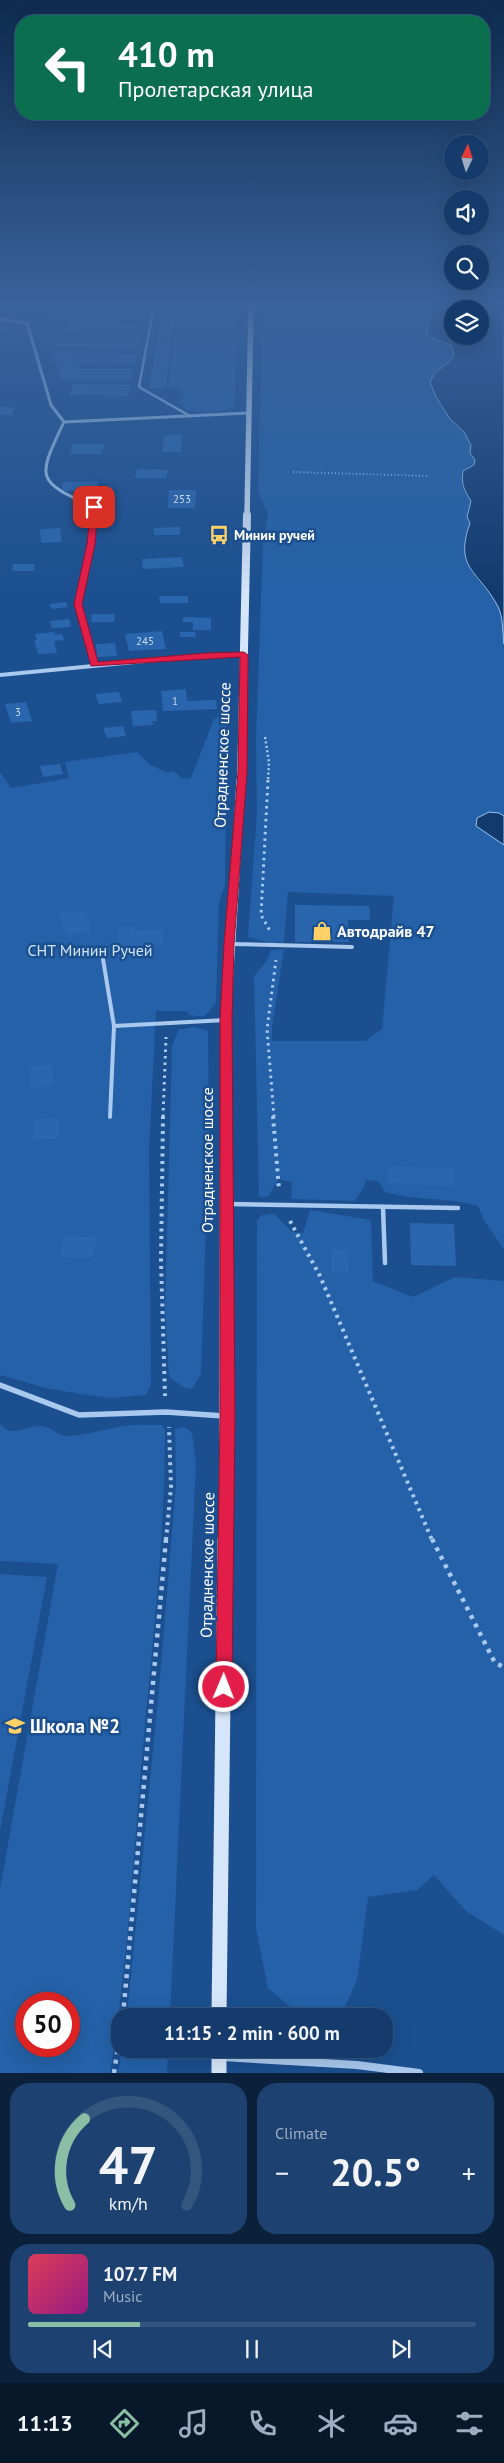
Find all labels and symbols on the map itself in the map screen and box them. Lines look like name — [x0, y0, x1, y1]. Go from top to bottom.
north arrow — [444, 135, 489, 180]
pin — [73, 486, 115, 528]
house number: 253 — [173, 492, 191, 506]
bus stop icon: Минин ручей — [208, 524, 230, 546]
place label: Минин ручей — [234, 526, 315, 544]
house number: 245 — [136, 634, 154, 648]
street label: Отрадненское шоссе — [209, 682, 235, 828]
house number: 1 — [172, 694, 178, 708]
house number: 3 — [15, 705, 21, 719]
shop icon: Автодрайв 47 — [311, 920, 333, 942]
place label: Автодрайв 47 — [337, 921, 435, 941]
park label: СНТ Минин Ручей — [27, 940, 153, 960]
street label: Отрадненское шоссе — [197, 1087, 217, 1233]
street label: Отрадненское шоссе — [196, 1492, 218, 1638]
position arrow — [197, 1660, 249, 1712]
place label: Школа №2 — [30, 1714, 120, 1738]
school or university icon: Школа №2 — [4, 1715, 26, 1737]
speed limit sign: 50 — [15, 1992, 80, 2057]

